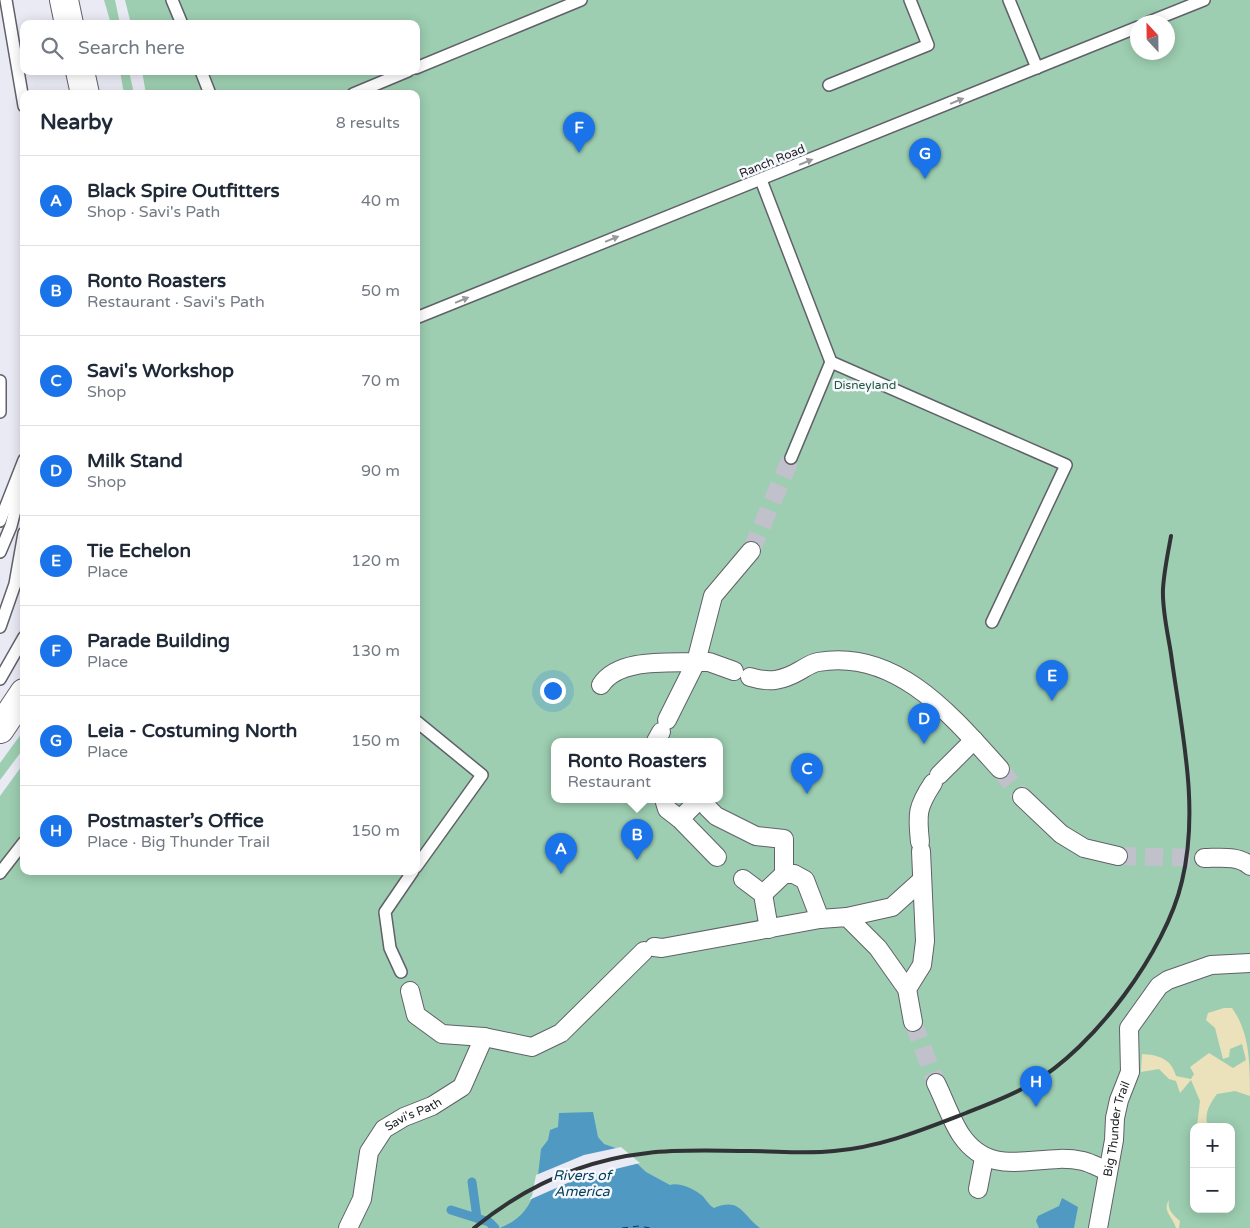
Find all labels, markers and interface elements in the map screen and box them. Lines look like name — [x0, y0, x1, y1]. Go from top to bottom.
north arrow — [1130, 15, 1175, 60]
search box — [20, 20, 420, 75]
icon: search — [38, 34, 66, 62]
text: Search here — [78, 37, 185, 59]
one-way arrow — [950, 97, 965, 105]
text: Nearby — [40, 110, 113, 135]
pin: F — [563, 112, 595, 153]
text: 8 results — [336, 113, 400, 133]
pin: G — [909, 138, 941, 179]
street label: Ranch Road — [737, 141, 807, 181]
one-way arrow — [799, 157, 813, 165]
text: Black Spire Outfitters — [87, 180, 280, 202]
text: A — [50, 191, 62, 211]
text: 40 m — [361, 191, 400, 211]
text: Shop · Savi's Path — [87, 202, 220, 222]
one-way arrow — [605, 235, 619, 243]
text: Ronto Roasters — [87, 270, 226, 292]
text: B — [50, 281, 62, 301]
text: 50 m — [361, 281, 400, 301]
text: Restaurant · Savi's Path — [87, 292, 265, 312]
one-way arrow — [454, 296, 469, 303]
text: Savi's Workshop — [87, 360, 234, 382]
text: C — [50, 371, 62, 391]
text: 70 m — [361, 371, 400, 391]
park label: Disneyland — [834, 378, 896, 392]
text: Shop — [87, 382, 126, 402]
text: Milk Stand — [87, 450, 183, 472]
text: D — [50, 461, 62, 481]
text: 90 m — [361, 461, 400, 481]
text: Shop — [87, 472, 126, 492]
text: Tie Echelon — [87, 540, 191, 562]
text: E — [51, 551, 61, 571]
text: 120 m — [351, 551, 400, 571]
text: Place — [87, 562, 128, 582]
text: Parade Building — [87, 630, 230, 652]
text: F — [51, 641, 61, 661]
text: 130 m — [351, 641, 400, 661]
text: Place — [87, 652, 128, 672]
pin: E — [1036, 660, 1068, 701]
your location — [540, 678, 566, 704]
pin: D — [908, 703, 940, 744]
text: Leia - Costuming North — [87, 720, 297, 742]
text: G — [50, 731, 62, 751]
text: 150 m — [351, 731, 400, 751]
popup — [551, 738, 723, 803]
text: Place — [87, 742, 128, 762]
text: Ronto Roasters — [567, 750, 707, 772]
pin: C — [791, 753, 823, 794]
text: Restaurant — [567, 772, 651, 792]
text: Postmaster’s Office — [87, 810, 264, 832]
pin: B — [621, 819, 653, 860]
text: H — [50, 821, 62, 841]
text: 150 m — [351, 821, 400, 841]
text: Place · Big Thunder Trail — [87, 832, 270, 852]
pin: A — [545, 833, 577, 874]
pin: H — [1020, 1066, 1052, 1107]
street label: Big Thunder Trail — [1100, 1079, 1133, 1178]
street label: Savi's Path — [382, 1095, 444, 1134]
map controls — [1190, 1123, 1235, 1213]
button: + — [1190, 1123, 1235, 1168]
water label: Rivers of America — [553, 1167, 614, 1200]
button: − — [1190, 1168, 1235, 1213]

